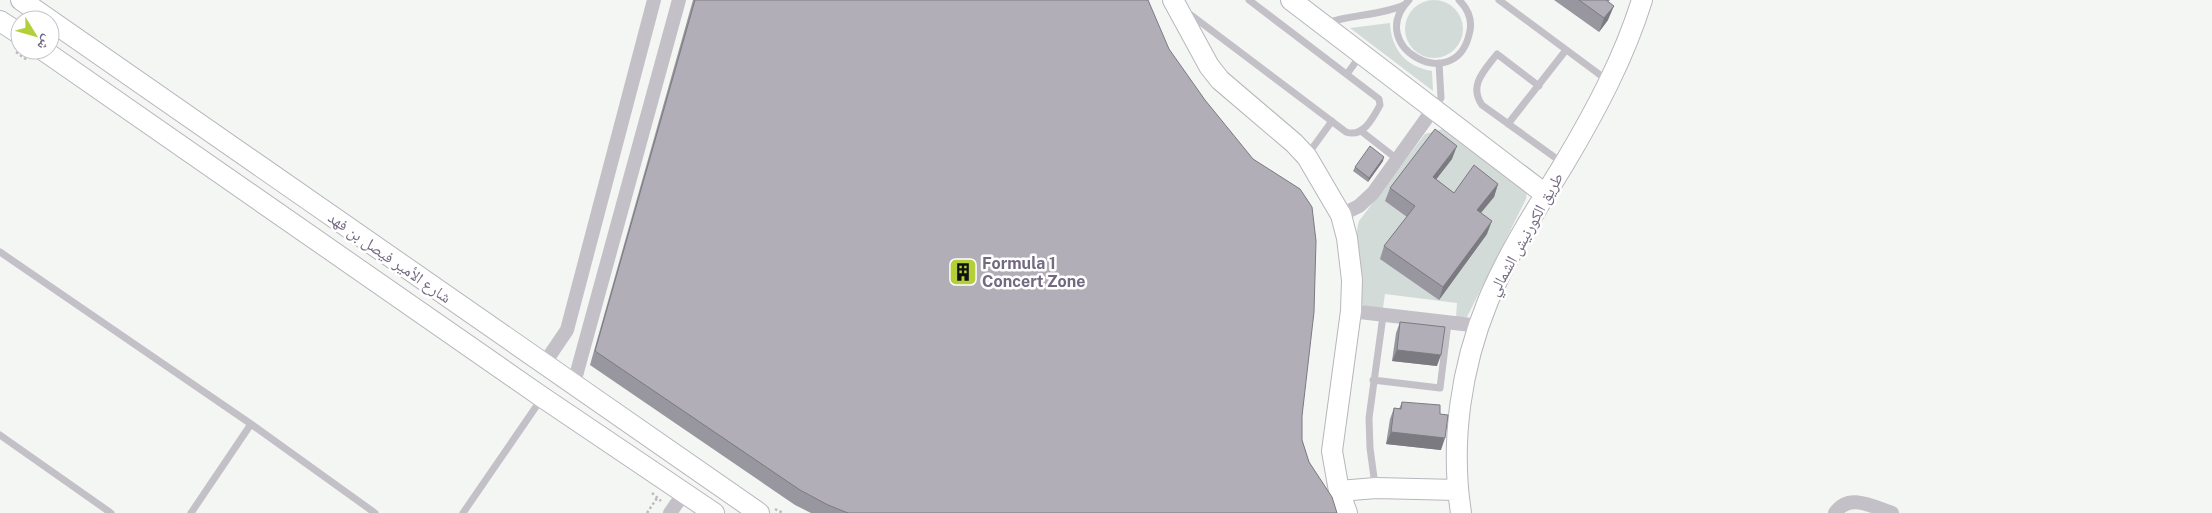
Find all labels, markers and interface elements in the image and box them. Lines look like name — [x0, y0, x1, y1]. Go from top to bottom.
north arrow — [10, 10, 60, 60]
text: ش — [34, 31, 56, 54]
street label: طريق الكورنيش الشمالي — [1484, 169, 1570, 301]
street label: شارع الأمير فيصل بن فهد — [324, 208, 455, 308]
place label: Formula 1 Concert Zone — [982, 254, 1085, 291]
building icon: Formula 1 Concert Zone — [948, 257, 978, 287]

